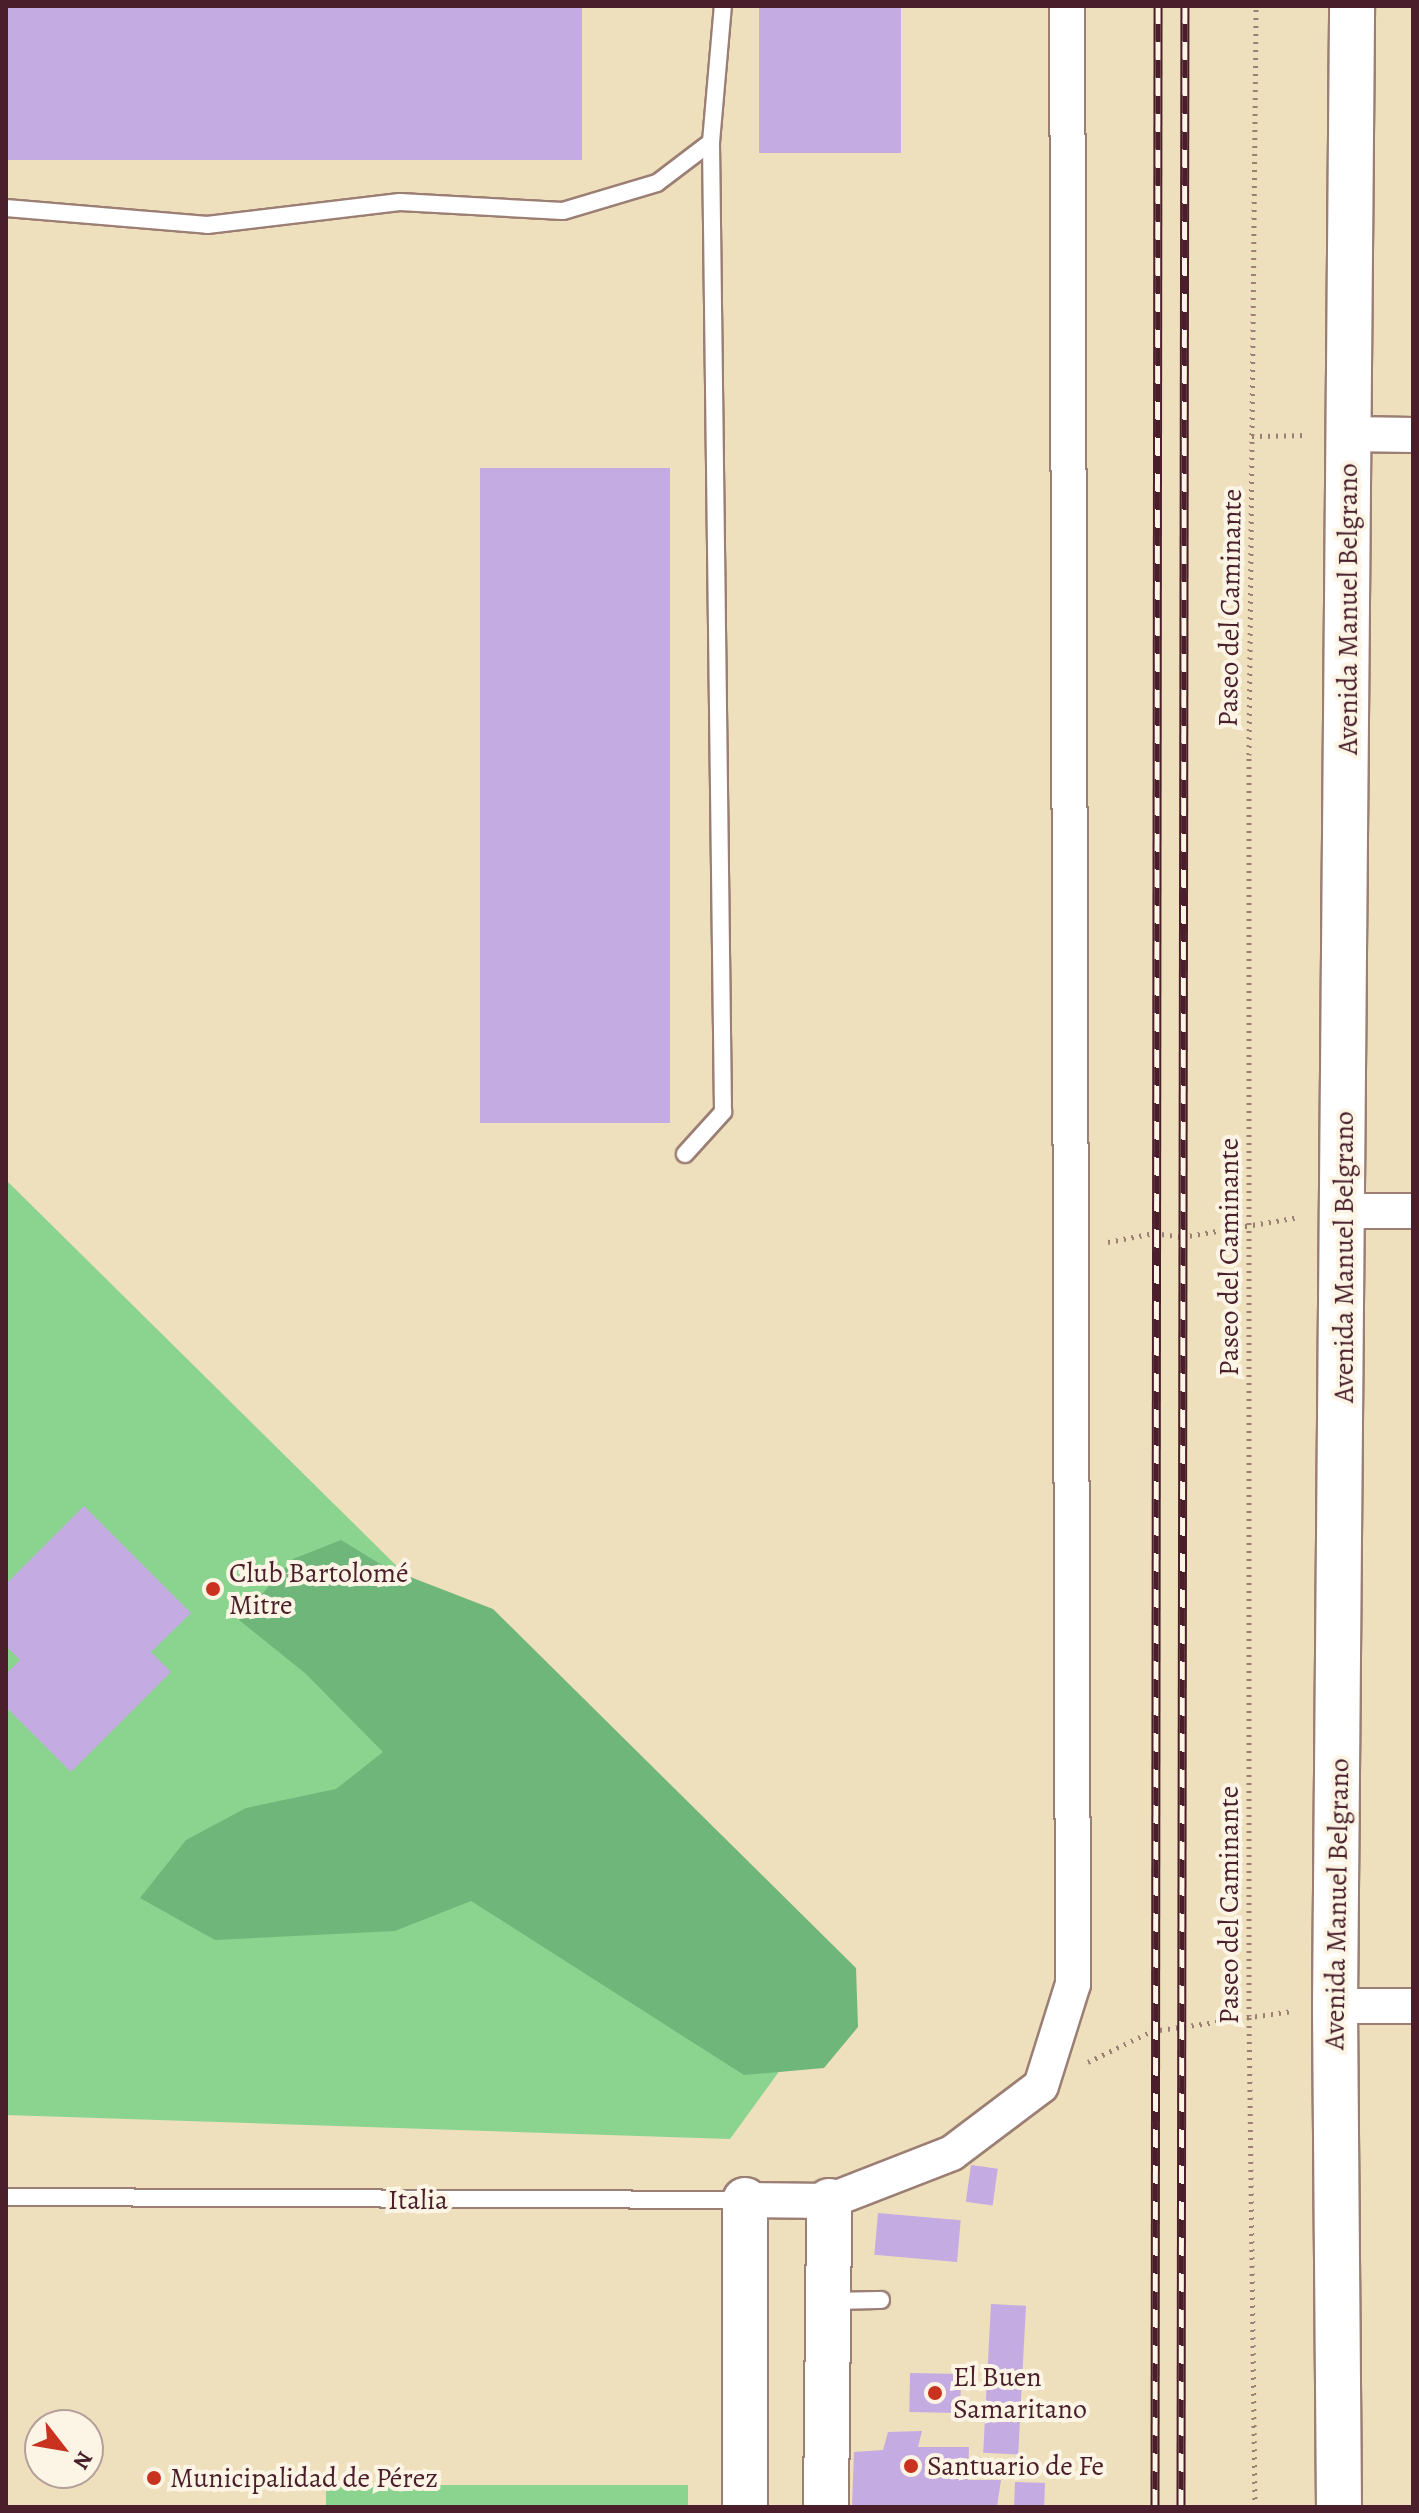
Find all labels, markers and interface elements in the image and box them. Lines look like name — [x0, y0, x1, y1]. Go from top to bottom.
street label: Avenida Manuel Belgrano — [1331, 463, 1365, 755]
street label: Paseo del Caminante — [1211, 489, 1249, 727]
street label: Avenida Manuel Belgrano — [1327, 1111, 1361, 1403]
street label: Paseo del Caminante — [1212, 1138, 1246, 1376]
place label: Club Bartolomé Mitre — [229, 1556, 409, 1622]
marker: Club Bartolomé Mitre — [204, 1580, 222, 1598]
street label: Avenida Manuel Belgrano — [1318, 1758, 1356, 2050]
street label: Paseo del Caminante — [1212, 1786, 1246, 2024]
street label: Italia — [388, 2183, 448, 2217]
place label: El Buen Samaritano — [953, 2360, 1087, 2426]
marker: El Buen Samaritano — [924, 2382, 946, 2404]
north arrow — [24, 2409, 104, 2489]
text: N — [66, 2446, 100, 2475]
place label: Santuario de Fe — [927, 2449, 1104, 2483]
marker: Santuario de Fe — [902, 2457, 920, 2475]
place label: Municipalidad de Pérez — [170, 2461, 438, 2495]
marker: Municipalidad de Pérez — [145, 2469, 163, 2487]

